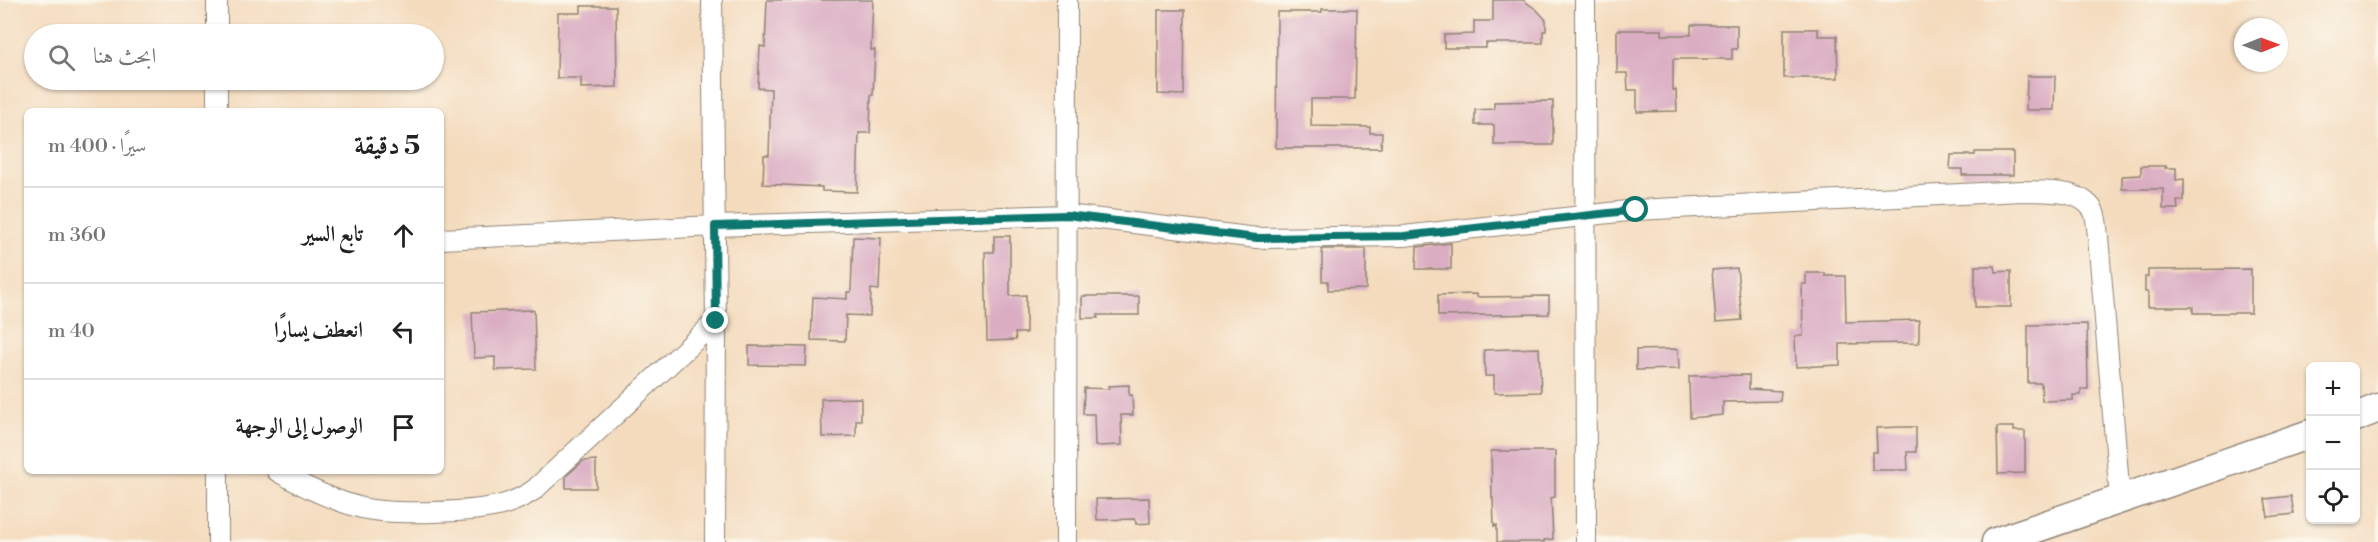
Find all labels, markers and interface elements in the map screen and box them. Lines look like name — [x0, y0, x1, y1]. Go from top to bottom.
north arrow — [2234, 18, 2288, 72]
search box — [24, 24, 444, 90]
icon: search — [45, 41, 78, 74]
text: ابحث هنا — [93, 43, 156, 70]
text: 5 دقيقة — [354, 130, 420, 162]
text: سيرًا · 400 m — [48, 134, 146, 159]
route start — [1622, 196, 1648, 222]
icon: ahead — [387, 219, 420, 252]
text: تابع السير — [302, 221, 363, 248]
text: 360 m — [48, 223, 106, 248]
route end — [702, 307, 728, 333]
icon: left — [387, 315, 420, 348]
text: انعطف يسارًا — [274, 317, 363, 344]
text: 40 m — [48, 319, 95, 344]
map controls — [2306, 362, 2360, 524]
button: + — [2306, 362, 2360, 416]
icon: arrive — [387, 411, 420, 444]
text: الوصول إلى الوجهة — [235, 413, 363, 440]
button: − — [2306, 416, 2360, 470]
button: locate — [2306, 470, 2360, 524]

